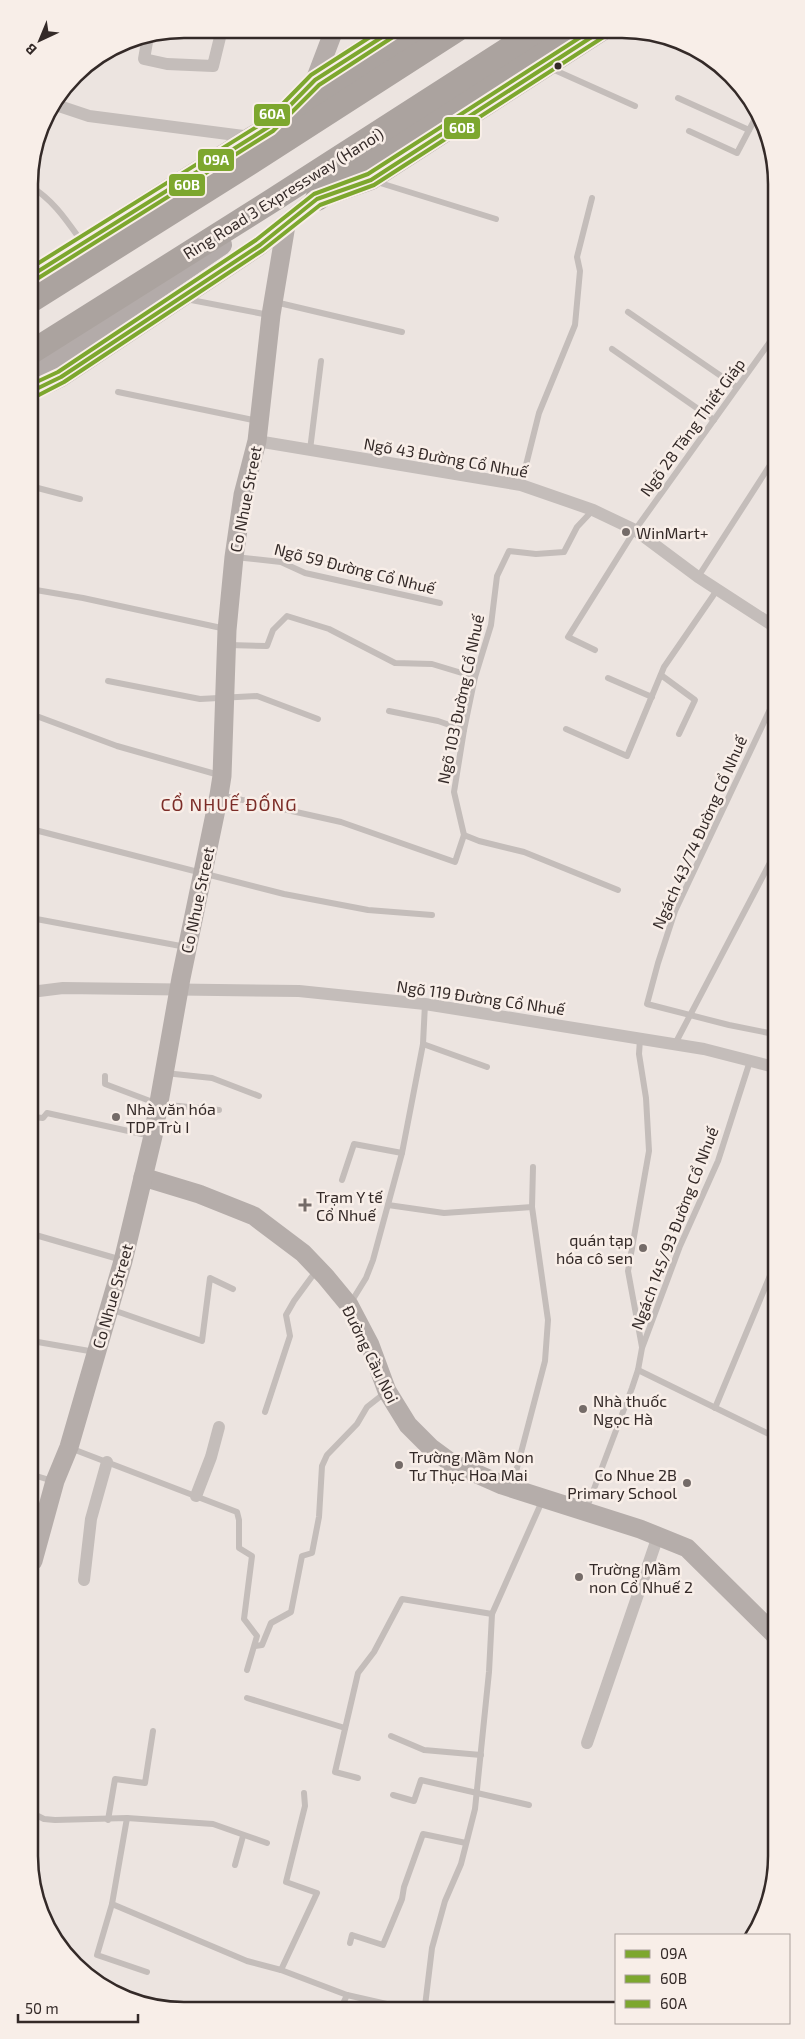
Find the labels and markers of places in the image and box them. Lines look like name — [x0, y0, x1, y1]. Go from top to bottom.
unlabelled marker — [553, 61, 563, 71]
place label: WinMart+ — [636, 523, 709, 542]
marker: WinMart+ — [620, 526, 632, 538]
place label: Nhà văn hóa TDP Trù I — [126, 1099, 216, 1136]
marker: Nhà văn hóa TDP Trù I — [110, 1111, 122, 1123]
place label: Trạm Y tế Cổ Nhuế — [316, 1187, 383, 1224]
marker: Trạm Y tế Cổ Nhuế — [298, 1198, 312, 1212]
place label: quán tạp hóa cô sen — [556, 1230, 633, 1267]
marker: quán tạp hóa cô sen — [637, 1242, 649, 1254]
place label: Nhà thuốc Ngọc Hà — [593, 1391, 667, 1428]
marker: Nhà thuốc Ngọc Hà — [577, 1403, 589, 1415]
place label: Trường Mầm Non Tư Thục Hoa Mai — [409, 1447, 534, 1484]
marker: Trường Mầm Non Tư Thục Hoa Mai — [393, 1459, 405, 1471]
place label: Co Nhue 2B Primary School — [567, 1465, 677, 1502]
marker: Co Nhue 2B Primary School — [681, 1477, 693, 1489]
place label: Trường Mầm non Cổ Nhuế 2 — [589, 1559, 693, 1596]
marker: Trường Mầm non Cổ Nhuế 2 — [573, 1571, 585, 1583]

